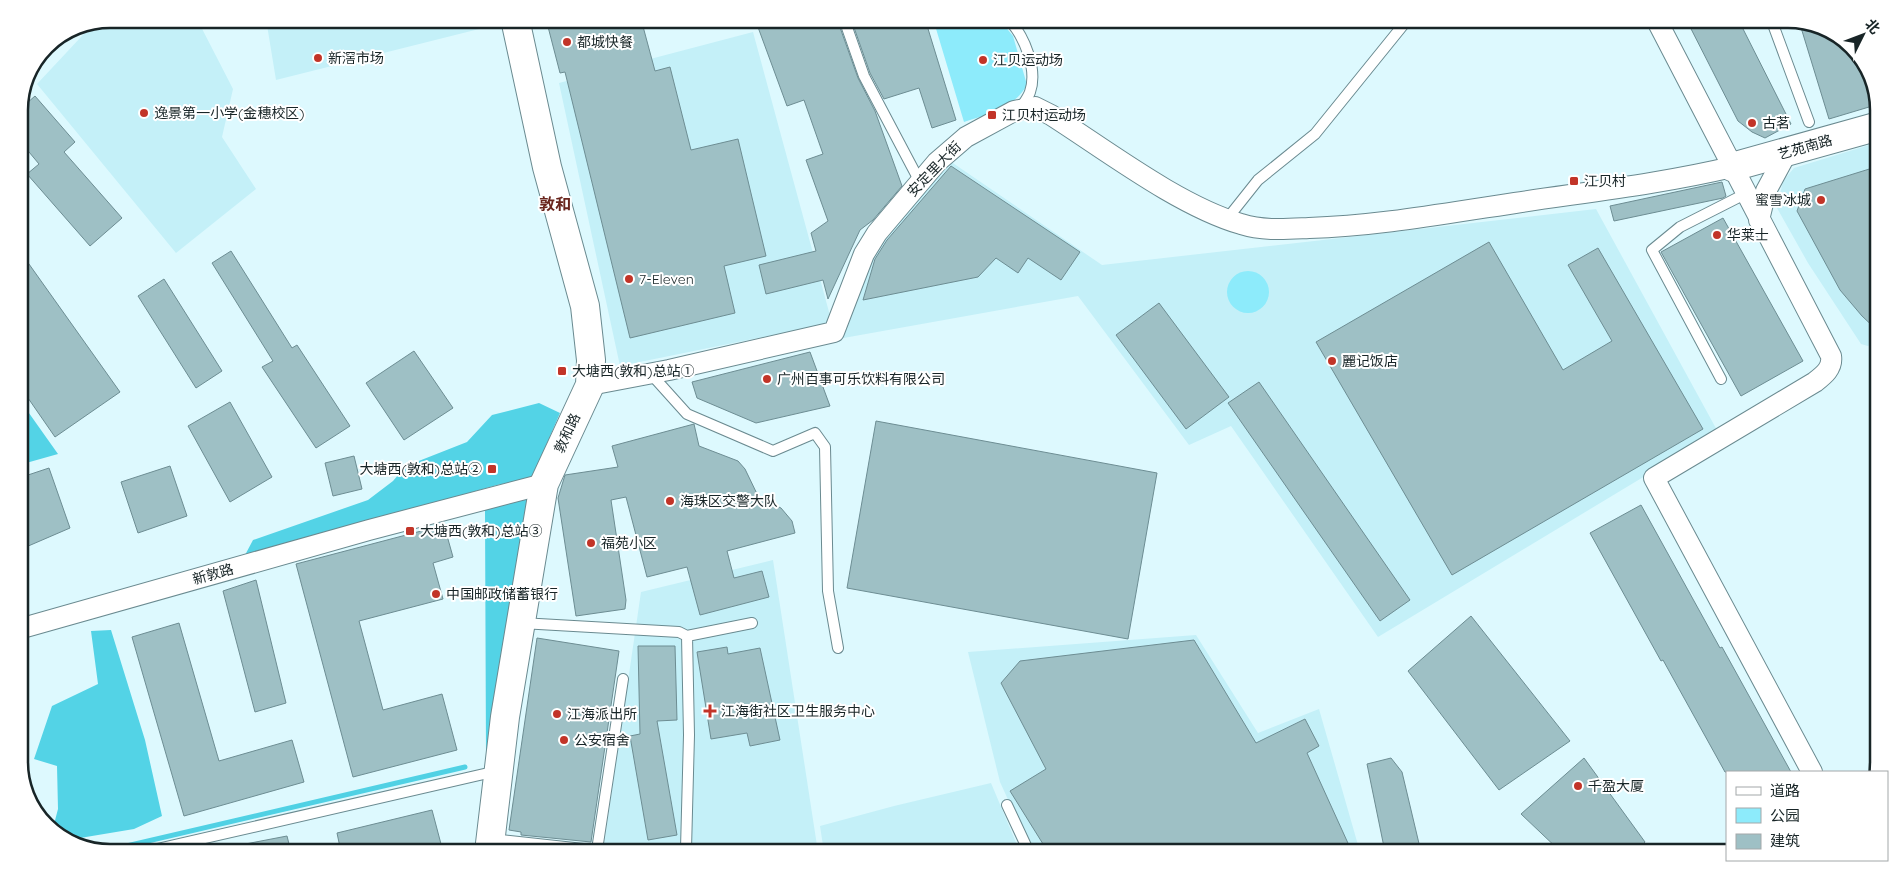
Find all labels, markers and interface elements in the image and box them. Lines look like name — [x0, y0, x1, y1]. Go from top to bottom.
north arrow — [1838, 10, 1888, 60]
text: 北 — [1861, 15, 1884, 38]
place label: 都城快餐 — [577, 33, 633, 51]
marker: 都城快餐 — [561, 36, 573, 48]
place label: 新滘市场 — [328, 49, 384, 67]
place label: 江贝运动场 — [993, 51, 1063, 69]
marker: 新滘市场 — [312, 52, 324, 64]
marker: 江贝运动场 — [977, 54, 989, 66]
place label: 逸景第一小学(金穗校区) — [154, 104, 304, 122]
place label: 江贝村运动场 — [1002, 106, 1086, 124]
marker: 逸景第一小学(金穗校区) — [138, 107, 150, 119]
marker: 江贝村运动场 — [986, 109, 998, 121]
place label: 古茗 — [1762, 114, 1790, 132]
marker: 古茗 — [1746, 117, 1758, 129]
street label: 艺苑南路 — [1776, 131, 1834, 163]
street label: 安定里大街 — [903, 138, 965, 200]
place label: 江贝村 — [1584, 172, 1626, 190]
marker: 江贝村 — [1568, 175, 1580, 187]
place label: 蜜雪冰城 — [1755, 191, 1811, 209]
district label: 敦和 — [539, 194, 571, 214]
marker: 蜜雪冰城 — [1815, 194, 1827, 206]
place label: 华莱士 — [1727, 226, 1769, 244]
marker: 华莱士 — [1711, 229, 1723, 241]
place label: 7-Eleven — [639, 270, 694, 288]
marker: 7-Eleven — [623, 273, 635, 285]
place label: 麗记饭店 — [1342, 352, 1398, 370]
marker: 麗记饭店 — [1326, 355, 1338, 367]
place label: 大塘西(敦和)总站① — [572, 362, 694, 380]
marker: 大塘西(敦和)总站① — [556, 365, 568, 377]
place label: 广州百事可乐饮料有限公司 — [777, 370, 945, 388]
marker: 广州百事可乐饮料有限公司 — [761, 373, 773, 385]
street label: 敦和路 — [550, 410, 584, 456]
place label: 大塘西(敦和)总站② — [360, 460, 482, 478]
marker: 大塘西(敦和)总站② — [486, 463, 498, 475]
place label: 海珠区交警大队 — [680, 492, 778, 510]
marker: 海珠区交警大队 — [664, 495, 676, 507]
place label: 大塘西(敦和)总站③ — [420, 522, 542, 540]
marker: 大塘西(敦和)总站③ — [404, 525, 416, 537]
place label: 福苑小区 — [601, 534, 657, 552]
marker: 福苑小区 — [585, 537, 597, 549]
street label: 新敦路 — [190, 560, 236, 588]
place label: 中国邮政储蓄银行 — [446, 585, 558, 603]
marker: 中国邮政储蓄银行 — [430, 588, 442, 600]
place label: 江海街社区卫生服务中心 — [721, 702, 875, 720]
marker: 江海街社区卫生服务中心 — [703, 704, 717, 718]
place label: 江海派出所 — [567, 705, 637, 723]
marker: 江海派出所 — [551, 708, 563, 720]
place label: 公安宿舍 — [574, 731, 630, 749]
marker: 公安宿舍 — [558, 734, 570, 746]
legend — [1726, 771, 1888, 861]
place label: 千盈大厦 — [1588, 777, 1644, 795]
marker: 千盈大厦 — [1572, 780, 1584, 792]
text: 道路 — [1770, 781, 1800, 800]
text: 公园 — [1770, 806, 1800, 825]
text: 建筑 — [1770, 831, 1800, 850]

